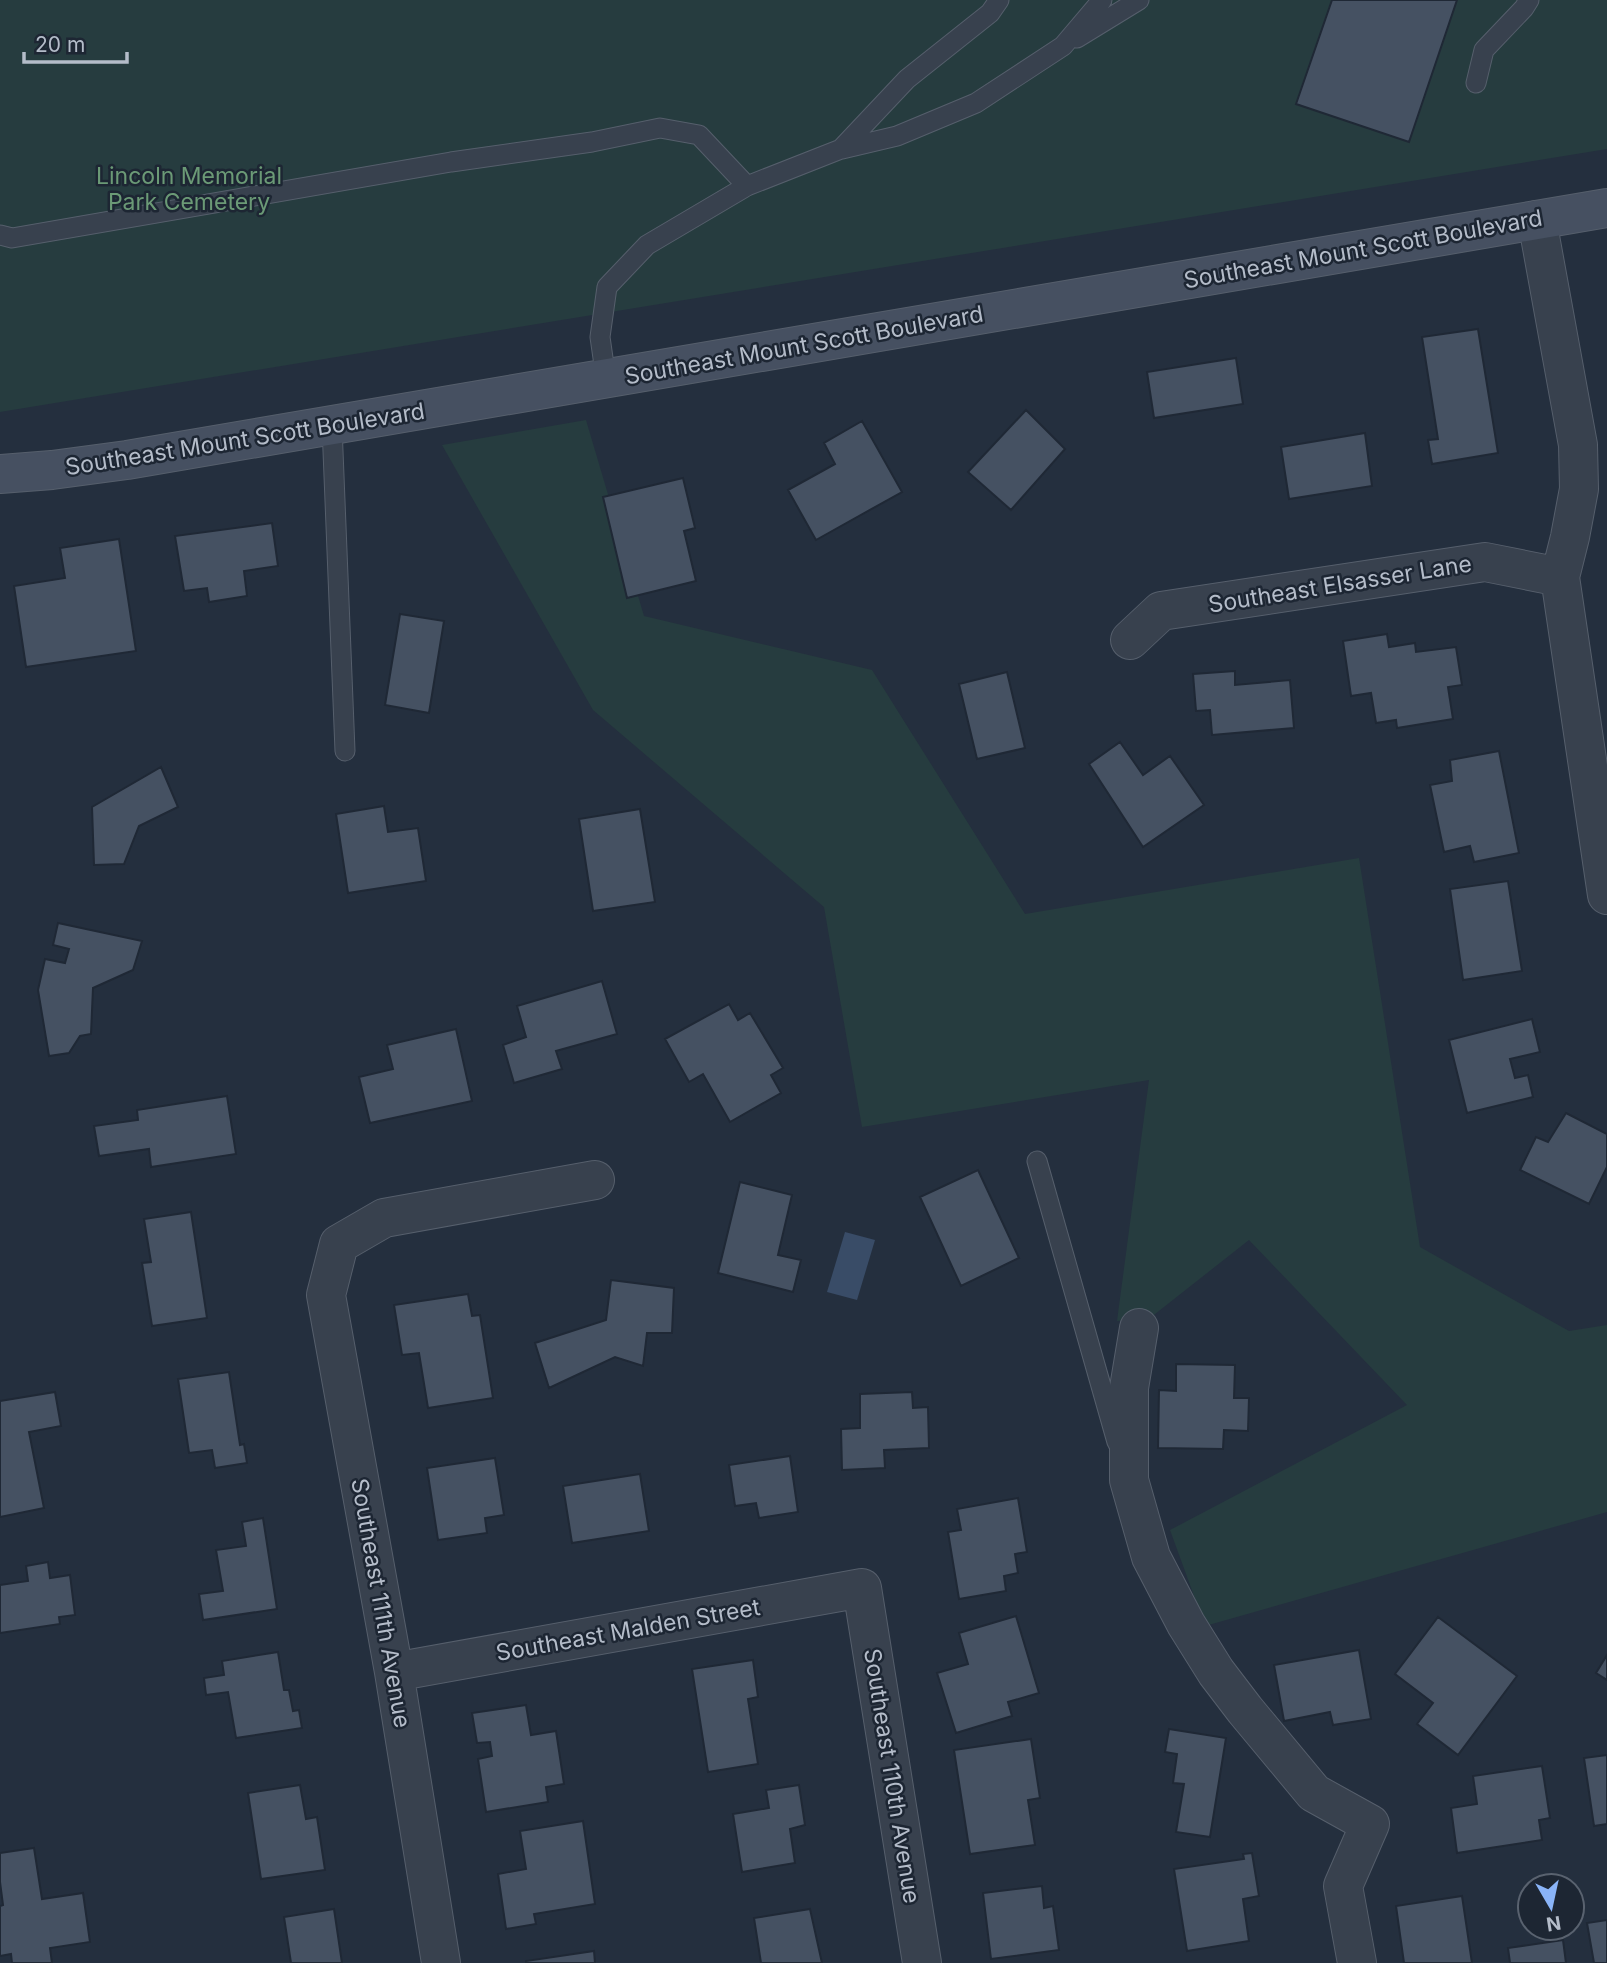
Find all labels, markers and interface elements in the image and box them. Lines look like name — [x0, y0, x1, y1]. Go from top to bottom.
scale bar — [24, 21, 128, 65]
text: 20 m — [35, 32, 85, 57]
park label: Lincoln Memorial Park Cemetery — [96, 162, 282, 216]
street label: Southeast Mount Scott Boulevard — [1182, 204, 1544, 294]
street label: Southeast Mount Scott Boulevard — [623, 300, 985, 390]
street label: Southeast Mount Scott Boulevard — [63, 397, 427, 481]
street label: Southeast Elsasser Lane — [1206, 549, 1474, 619]
street label: Southeast 111th Avenue — [345, 1476, 417, 1730]
street label: Southeast Malden Street — [494, 1593, 763, 1667]
street label: Southeast 110th Avenue — [858, 1646, 926, 1906]
north arrow — [1516, 1872, 1586, 1942]
text: N — [1545, 1911, 1563, 1936]

